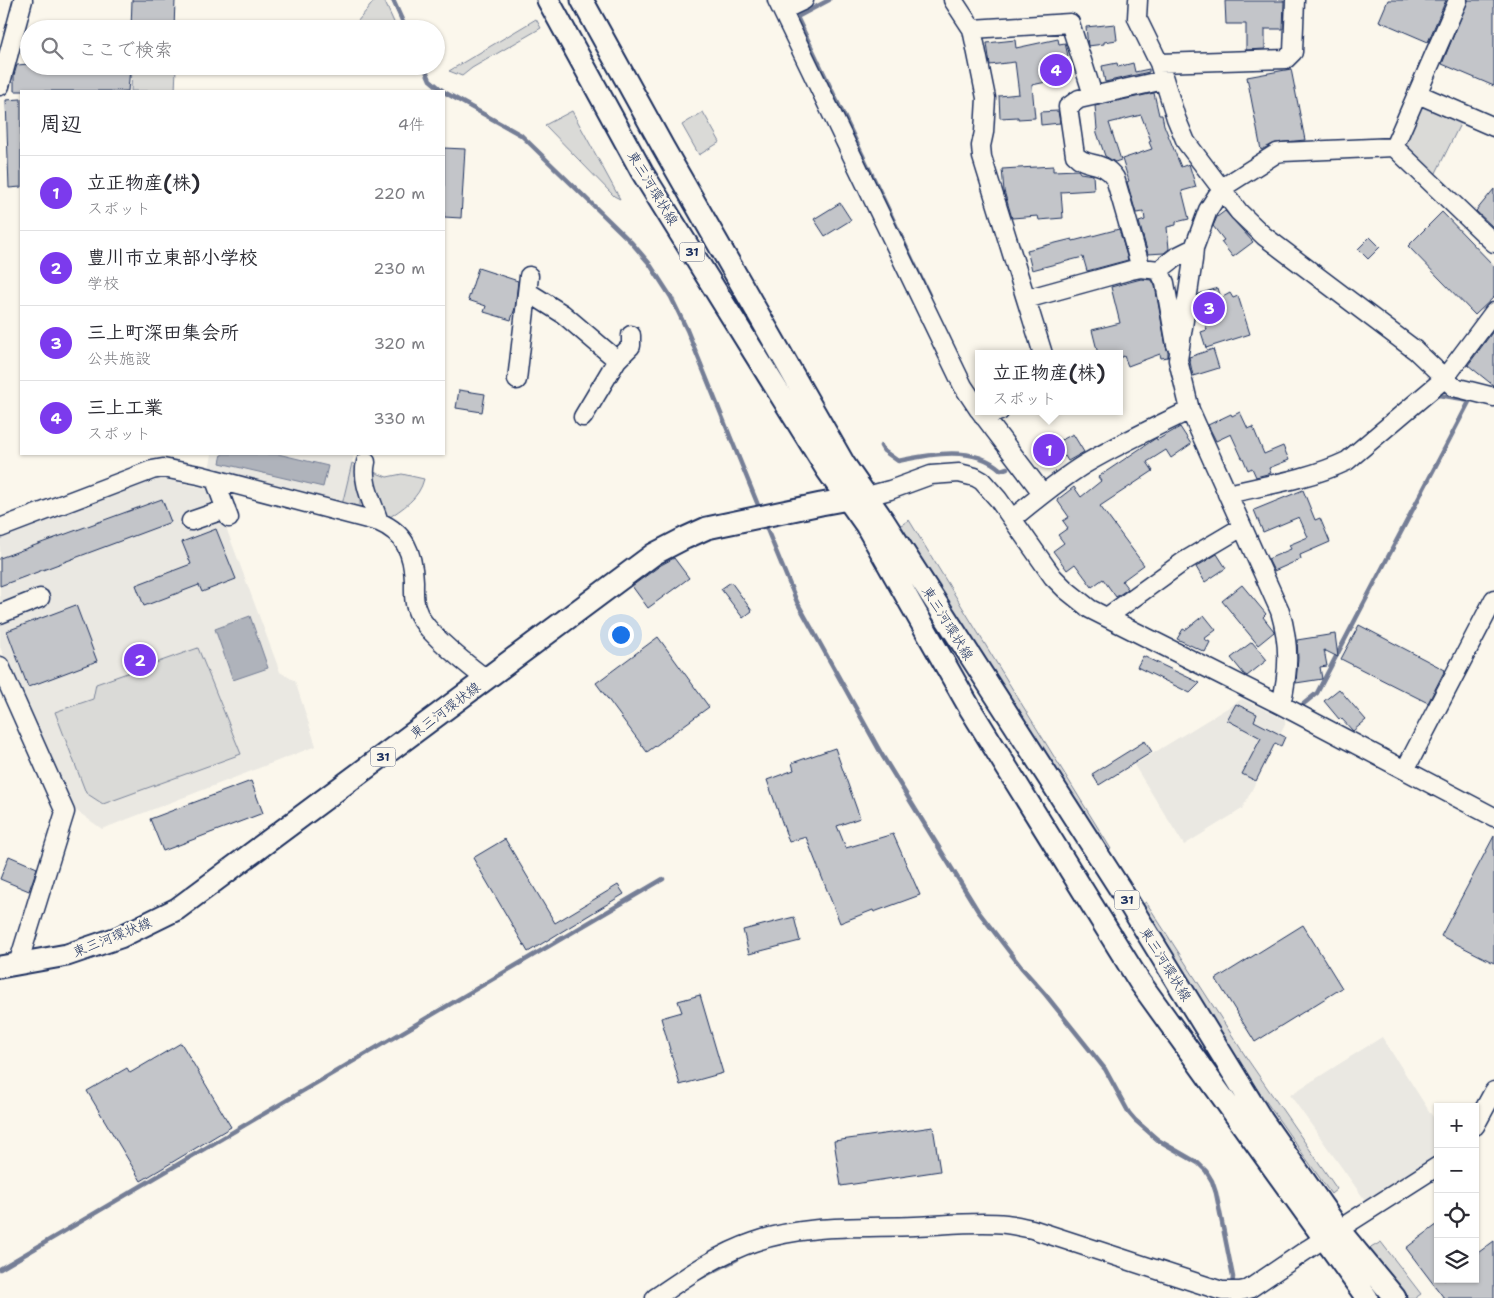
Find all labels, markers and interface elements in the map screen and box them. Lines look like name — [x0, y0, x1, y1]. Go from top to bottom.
search box — [20, 20, 445, 75]
icon: search — [38, 34, 66, 62]
text: ここで検索 — [78, 37, 173, 62]
pin: 4 — [1040, 51, 1072, 89]
text: 周辺 — [40, 110, 82, 138]
text: 4件 — [398, 114, 425, 135]
street label: 東三河環状線 — [624, 147, 682, 229]
text: 立正物産(株) — [87, 170, 200, 195]
text: 1 — [52, 183, 60, 204]
text: 220 m — [373, 183, 425, 204]
text: スポット — [87, 198, 151, 219]
road number: 31 — [680, 242, 704, 262]
text: 豊川市立東部小学校 — [87, 245, 258, 270]
text: 2 — [50, 258, 62, 279]
text: 230 m — [373, 258, 425, 279]
text: 学校 — [87, 273, 119, 294]
pin: 3 — [1193, 289, 1225, 327]
text: 三上町深田集会所 — [87, 320, 239, 345]
text: 3 — [50, 333, 62, 354]
text: 320 m — [374, 333, 425, 354]
text: 公共施設 — [87, 348, 151, 369]
popup — [975, 350, 1123, 415]
text: 立正物産(株) — [992, 360, 1106, 385]
text: スポット — [992, 388, 1056, 409]
text: 三上工業 — [87, 395, 163, 420]
text: 4 — [50, 408, 62, 429]
text: 330 m — [373, 408, 425, 429]
text: スポット — [87, 423, 151, 444]
pin: 1 — [1033, 431, 1065, 469]
street label: 東三河環状線 — [918, 583, 978, 663]
your location — [608, 622, 634, 648]
pin: 2 — [124, 641, 156, 679]
street label: 東三河環状線 — [406, 678, 484, 742]
road number: 31 — [370, 748, 396, 766]
road number: 31 — [1114, 890, 1140, 910]
street label: 東三河環状線 — [70, 913, 154, 961]
street label: 東三河環状線 — [1136, 924, 1196, 1004]
map controls — [1434, 1103, 1479, 1283]
button: + — [1434, 1103, 1479, 1148]
button: − — [1434, 1148, 1479, 1193]
button: locate — [1434, 1193, 1479, 1238]
button: layers — [1434, 1238, 1479, 1283]

